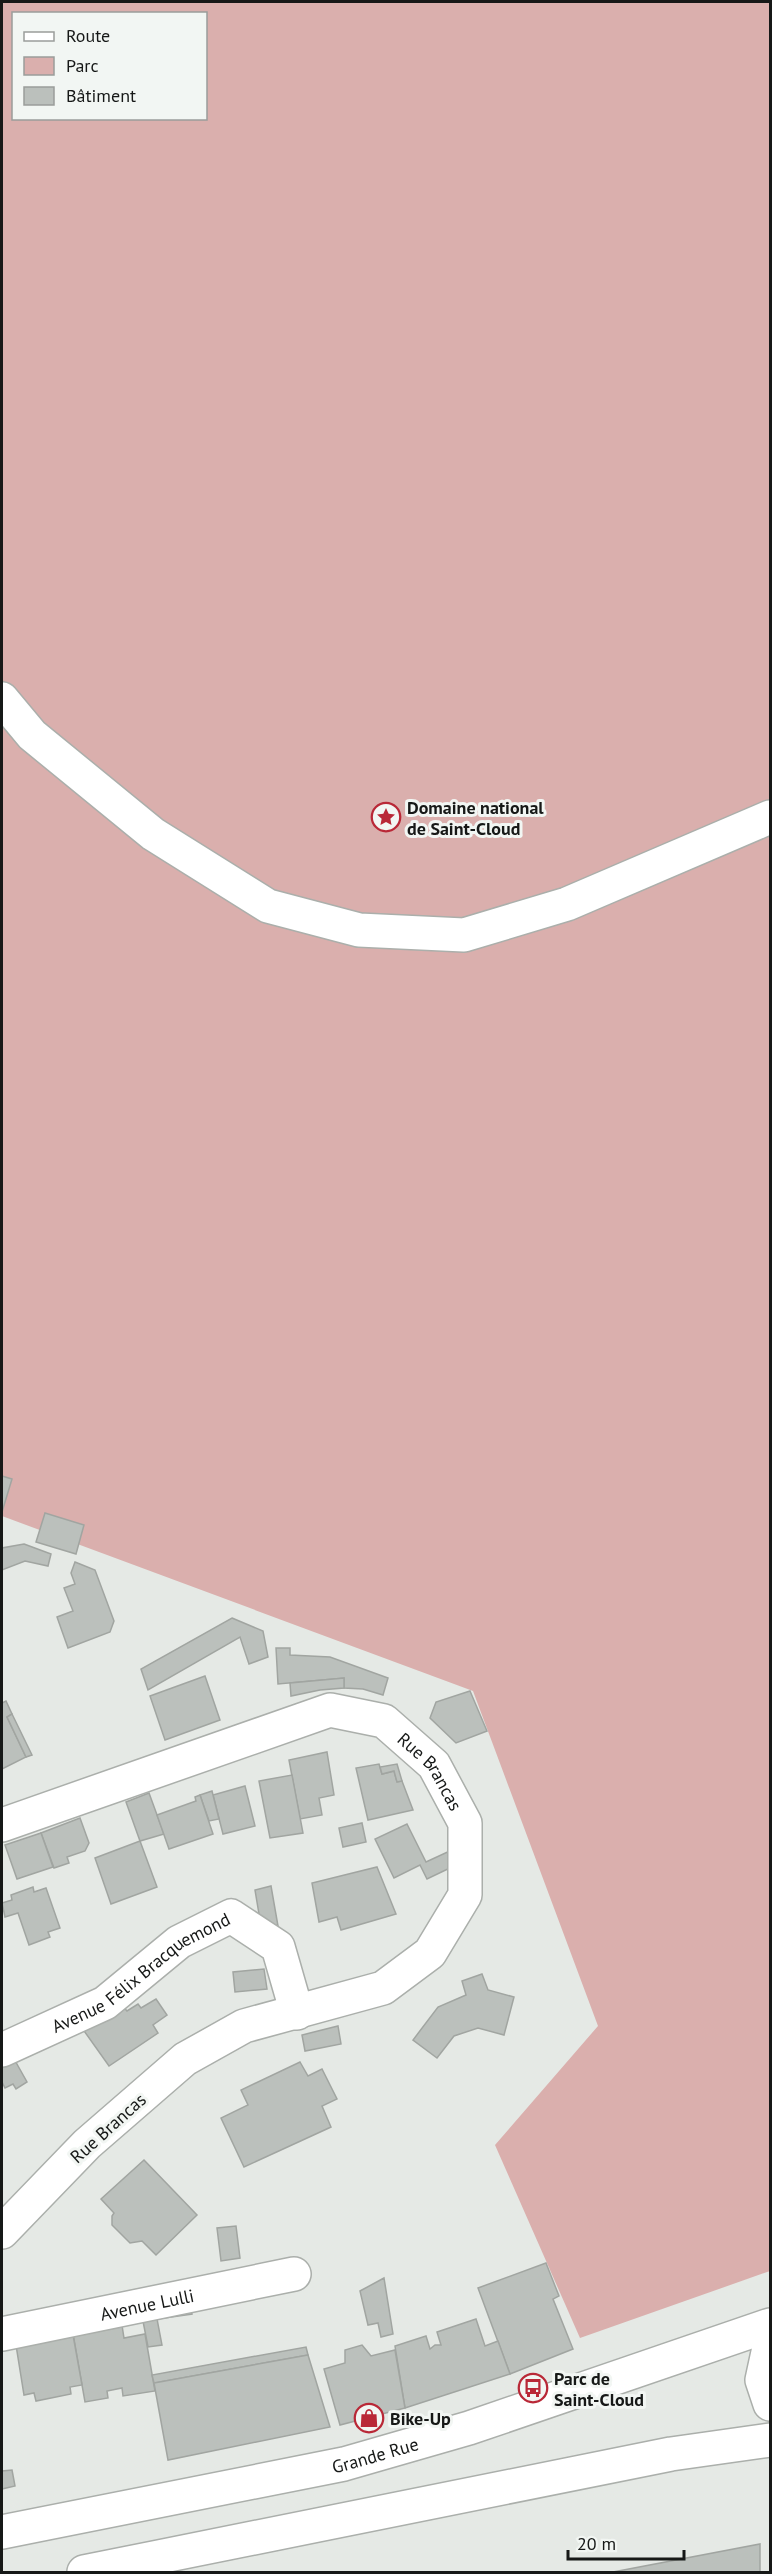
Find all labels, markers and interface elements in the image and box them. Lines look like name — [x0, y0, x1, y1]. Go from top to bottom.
legend — [12, 12, 207, 120]
text: Route — [66, 24, 110, 47]
text: Parc — [66, 54, 99, 77]
text: Bâtiment — [66, 84, 136, 107]
place label: Domaine national de Saint-Cloud — [407, 796, 544, 840]
place icon: Domaine national de Saint-Cloud — [370, 801, 402, 833]
street label: Rue Brancas — [393, 1727, 468, 1814]
street label: Avenue Félix Bracquemond — [48, 1907, 234, 2037]
street label: Rue Brancas — [65, 2088, 151, 2168]
street label: Avenue Lulli — [98, 2283, 196, 2325]
place label: Parc de Saint-Cloud — [554, 2367, 644, 2411]
bus stop icon: Parc de Saint-Cloud — [517, 2372, 549, 2404]
shop icon: Bike-Up — [353, 2402, 385, 2434]
place label: Bike-Up — [390, 2407, 451, 2430]
street label: Grande Rue — [330, 2432, 421, 2478]
scale bar — [568, 2523, 684, 2561]
text: 20 m — [577, 2532, 616, 2555]

